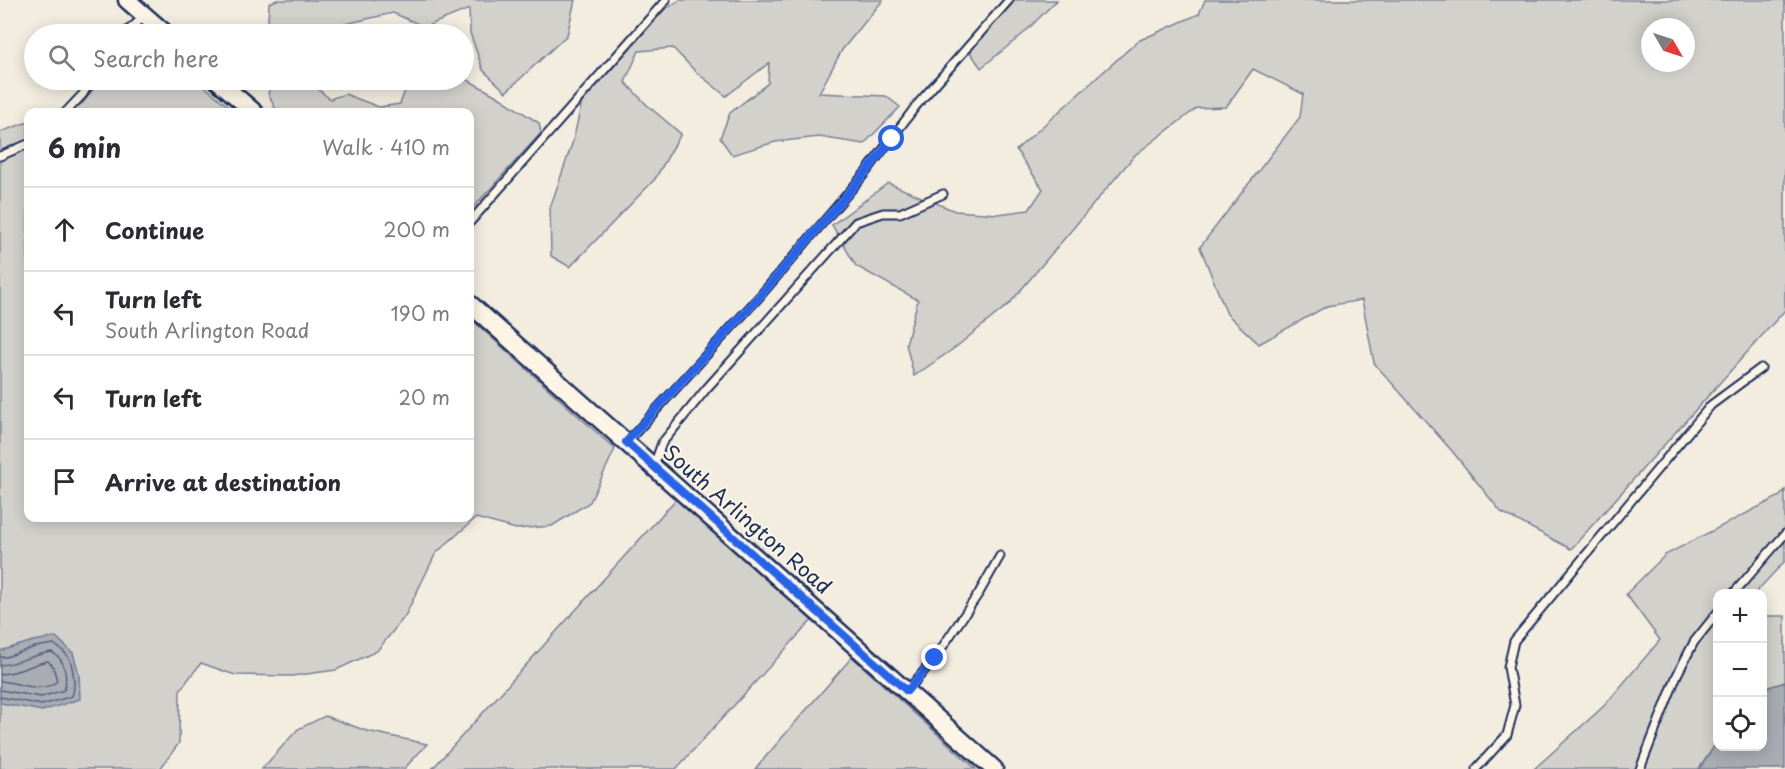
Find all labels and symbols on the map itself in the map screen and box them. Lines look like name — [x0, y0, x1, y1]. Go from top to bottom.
north arrow — [1641, 18, 1695, 72]
route start — [878, 125, 904, 151]
street label: South Arlington Road — [657, 436, 840, 601]
route end — [921, 644, 947, 670]

